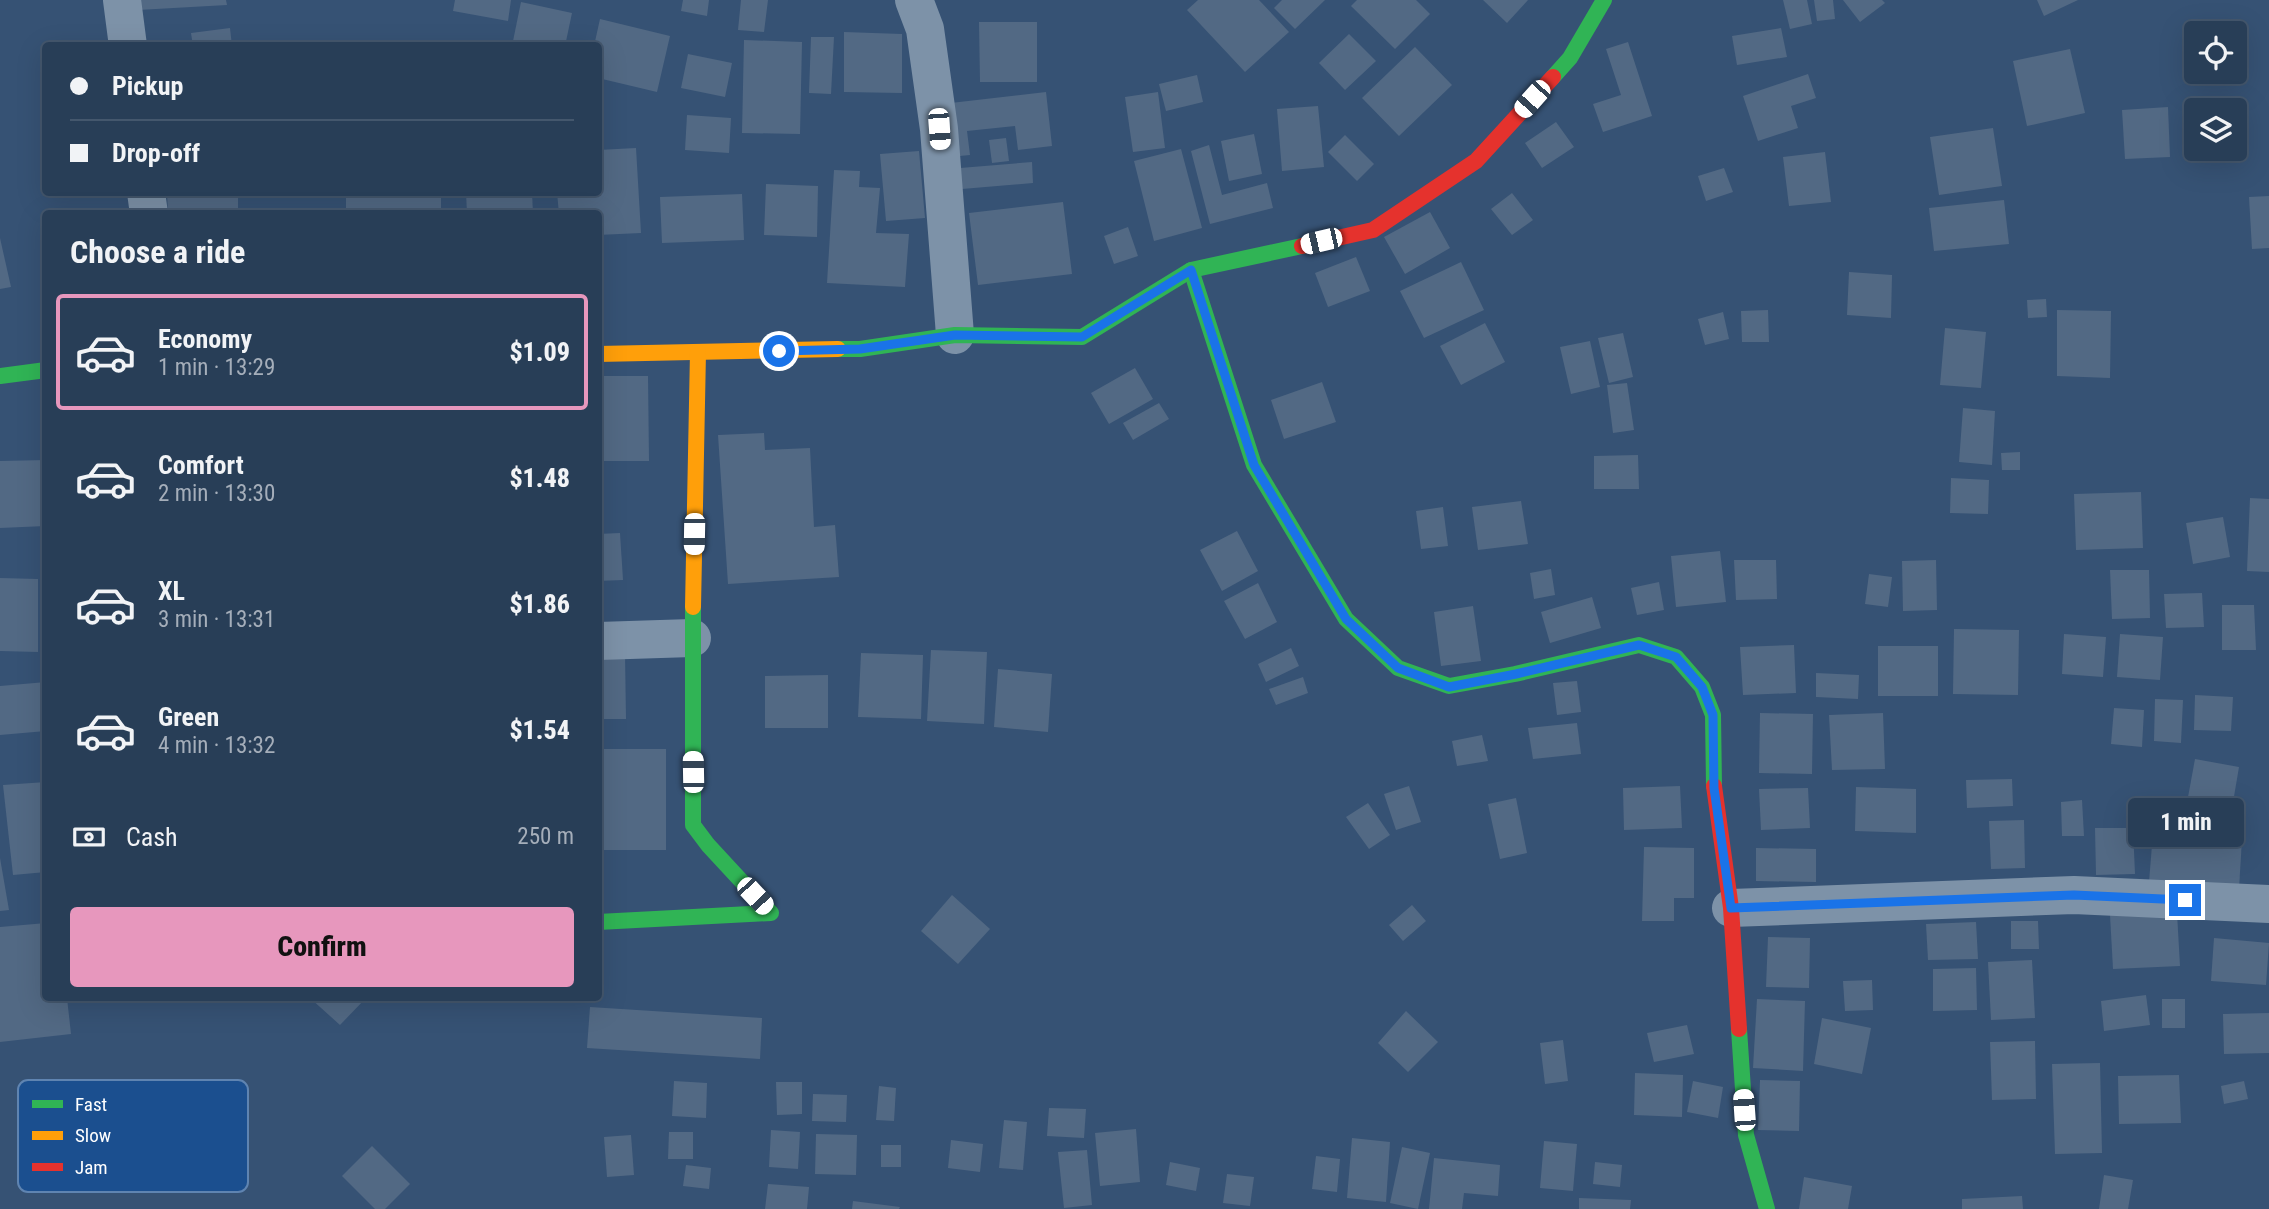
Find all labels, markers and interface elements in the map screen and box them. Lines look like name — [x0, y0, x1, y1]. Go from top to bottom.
map controls — [2184, 21, 2247, 161]
button: locate — [2184, 21, 2247, 84]
text: Pickup — [112, 71, 183, 101]
car — [1511, 76, 1554, 122]
button: layers — [2184, 98, 2247, 161]
car — [928, 107, 951, 151]
text: Drop-off — [112, 138, 200, 168]
car — [1299, 226, 1344, 256]
text: Choose a ride — [70, 233, 245, 271]
icon: car — [74, 321, 137, 384]
text: Economy — [158, 324, 252, 354]
route start — [763, 335, 795, 367]
text: $1.09 — [509, 337, 570, 367]
text: 1 min · 13:29 — [158, 354, 275, 381]
icon: car — [74, 447, 137, 510]
text: Comfort — [158, 450, 244, 480]
text: $1.48 — [509, 463, 570, 493]
text: 2 min · 13:30 — [158, 480, 275, 507]
car — [684, 513, 705, 555]
icon: car — [74, 573, 137, 636]
text: XL — [158, 576, 185, 606]
text: $1.86 — [509, 589, 570, 619]
text: 3 min · 13:31 — [158, 606, 275, 633]
icon: car — [74, 699, 137, 762]
text: Green — [158, 702, 219, 732]
text: $1.54 — [509, 715, 570, 745]
text: 4 min · 13:32 — [158, 732, 275, 759]
car — [683, 751, 704, 793]
callout: 1 min — [2127, 799, 2243, 848]
text: 1 min — [2160, 809, 2212, 836]
icon: cash — [70, 818, 108, 856]
text: Cash — [126, 822, 178, 852]
text: 250 m — [517, 823, 574, 850]
car — [733, 873, 778, 919]
route end — [2169, 884, 2201, 916]
button: Confirm — [70, 907, 574, 987]
legend — [18, 1080, 248, 1192]
car — [1733, 1088, 1756, 1132]
text: Fast — [75, 1093, 107, 1116]
text: Slow — [75, 1124, 111, 1147]
text: Jam — [75, 1156, 108, 1179]

